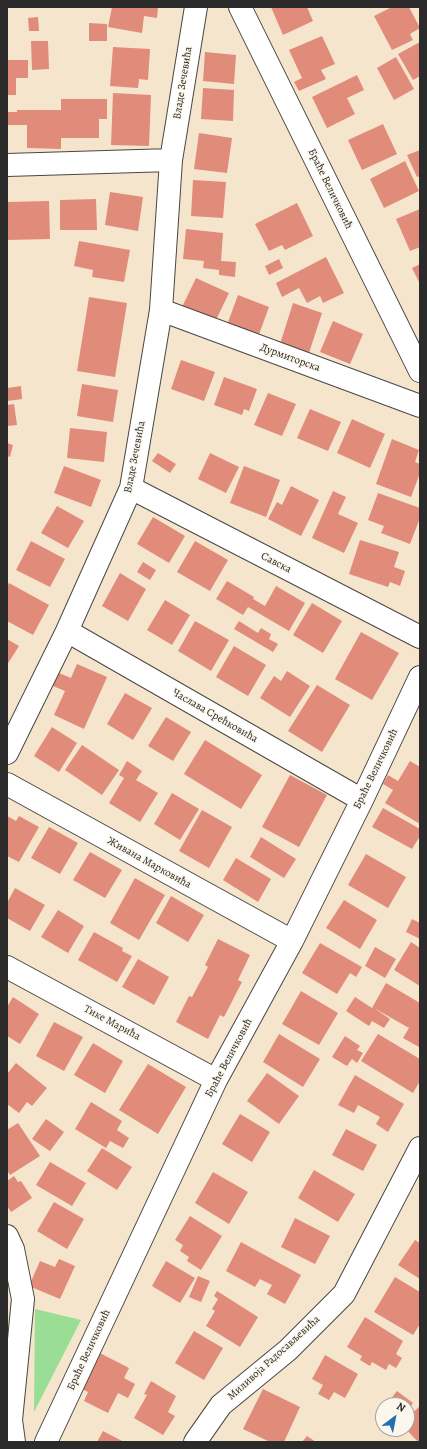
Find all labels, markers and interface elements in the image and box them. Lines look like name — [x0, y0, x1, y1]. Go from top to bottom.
street label: Владе Зечевића — [171, 46, 195, 120]
street label: Браће Величковић — [305, 147, 355, 231]
street label: Дурмиторска — [258, 341, 322, 375]
street label: Владе Зечевића — [122, 420, 148, 494]
street label: Савска — [259, 550, 293, 576]
street label: Часлава Срећковића — [170, 686, 260, 746]
street label: Браће Величковић — [351, 727, 401, 811]
street label: Живана Марковића — [105, 834, 193, 892]
street label: Тике Марића — [81, 1003, 143, 1043]
street label: Браће Величковић — [203, 1016, 255, 1100]
street label: Браће Величковић — [64, 1307, 114, 1393]
street label: Миливоја Радосављевића — [225, 1313, 323, 1403]
north arrow — [375, 1397, 415, 1437]
text: N — [394, 1399, 408, 1416]

